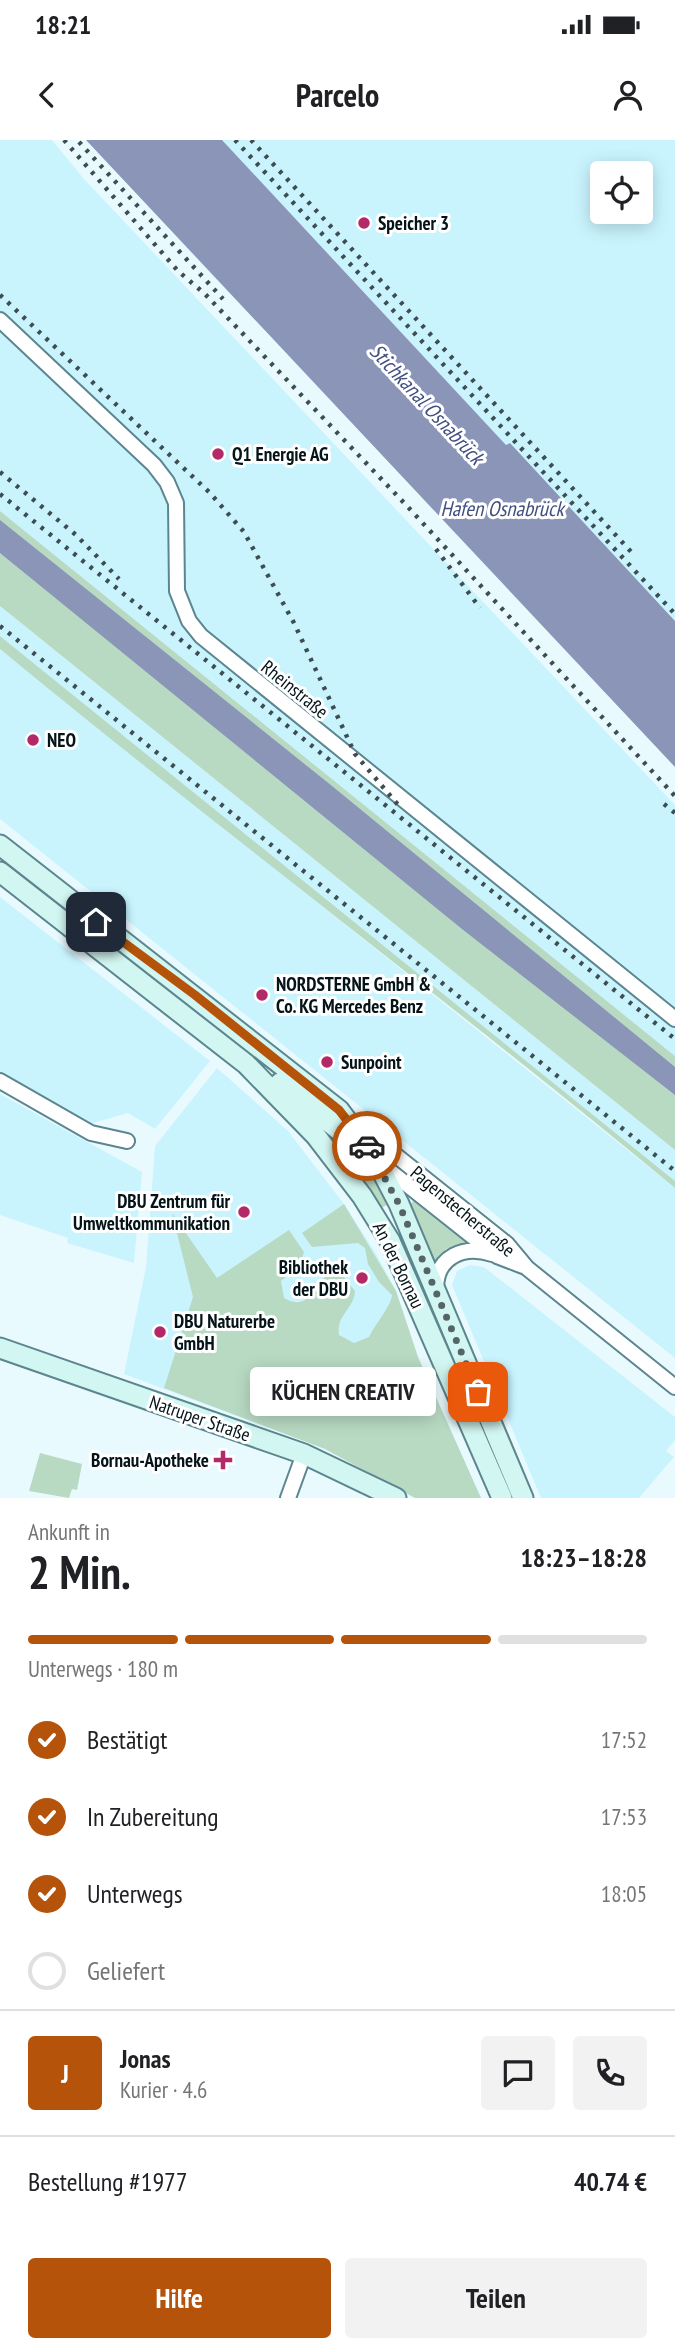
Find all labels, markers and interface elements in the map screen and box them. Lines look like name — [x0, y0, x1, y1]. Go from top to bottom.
text: 18:21 — [35, 8, 91, 41]
text: Parcelo — [296, 74, 379, 116]
icon: back — [28, 76, 66, 114]
icon: person — [609, 76, 647, 114]
map controls — [590, 161, 653, 224]
button: locate — [590, 161, 653, 224]
place label: Speicher 3 — [378, 211, 449, 235]
marker: Speicher 3 — [356, 215, 372, 231]
water label: Stichkanal Osnabrück — [364, 338, 492, 472]
place label: Q1 Energie AG — [232, 442, 329, 466]
marker: Q1 Energie AG — [210, 446, 226, 462]
water label: Hafen Osnabrück — [440, 495, 566, 522]
street label: Rheinstraße — [257, 655, 334, 723]
place label: NEO — [47, 728, 76, 752]
marker: NEO — [25, 732, 41, 748]
pin — [66, 892, 126, 952]
icon: home — [77, 903, 115, 941]
place label: NORDSTERNE GmbH & Co. KG Mercedes Benz — [276, 972, 431, 1018]
marker: NORDSTERNE GmbH & Co. KG Mercedes Benz — [254, 987, 270, 1003]
place label: Sunpoint — [341, 1050, 402, 1074]
marker: Sunpoint — [319, 1054, 335, 1070]
courier — [332, 1111, 402, 1181]
icon: car — [348, 1127, 386, 1165]
street label: Pagenstecherstraße — [406, 1160, 520, 1262]
place label: DBU Zentrum für Umweltkommunikation — [73, 1189, 230, 1235]
marker: DBU Zentrum für Umweltkommunikation — [236, 1204, 252, 1220]
street label: An der Bornau — [368, 1218, 430, 1312]
place label: Bibliothek der DBU — [279, 1255, 348, 1301]
marker: Bibliothek der DBU — [354, 1270, 370, 1286]
place label: DBU Naturerbe GmbH — [174, 1309, 275, 1355]
marker: DBU Naturerbe GmbH — [152, 1324, 168, 1340]
pin — [448, 1362, 508, 1422]
callout: KÜCHEN CREATIV — [251, 1368, 436, 1416]
icon: bag — [459, 1373, 497, 1411]
text: KÜCHEN CREATIV — [271, 1377, 415, 1406]
street label: Natruper Straße — [146, 1390, 254, 1447]
place label: Bornau-Apotheke — [91, 1448, 209, 1472]
marker: Bornau-Apotheke — [215, 1452, 231, 1468]
text: Ankunft in — [28, 1517, 110, 1546]
text: 18:23–18:28 — [520, 1541, 647, 1574]
text: 2 Min. — [28, 1542, 131, 1602]
text: Unterwegs · 180 m — [28, 1654, 178, 1683]
icon: check — [28, 1721, 66, 1759]
text: Bestätigt — [87, 1723, 168, 1756]
text: 17:52 — [601, 1725, 647, 1754]
icon: check — [28, 1798, 66, 1836]
text: In Zubereitung — [87, 1800, 218, 1833]
text: 17:53 — [601, 1802, 647, 1831]
icon: check — [28, 1875, 66, 1913]
text: Unterwegs — [87, 1877, 182, 1910]
text: 18:05 — [601, 1879, 647, 1908]
text: Geliefert — [87, 1954, 165, 1987]
button: chat — [481, 2036, 555, 2110]
button: phone — [573, 2036, 647, 2110]
text: Jonas — [120, 2042, 171, 2075]
text: J — [61, 2057, 69, 2090]
text: Kurier · 4.6 — [120, 2075, 207, 2104]
text: Bestellung #1977 — [28, 2165, 188, 2198]
text: 40.74 € — [574, 2165, 647, 2198]
button: Hilfe — [28, 2258, 331, 2338]
button: Teilen — [345, 2258, 647, 2338]

